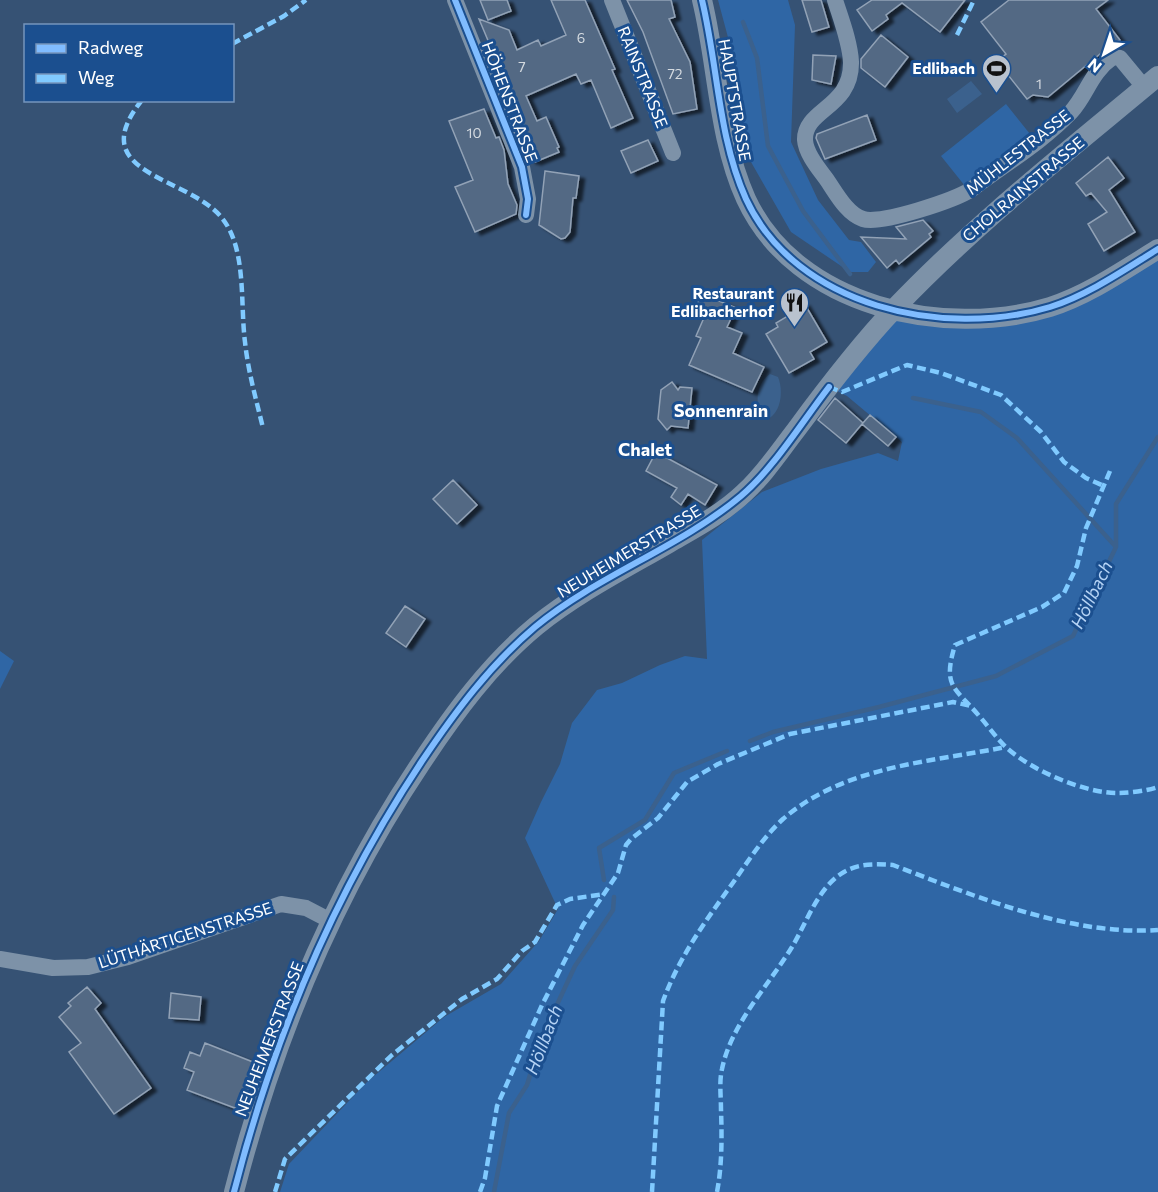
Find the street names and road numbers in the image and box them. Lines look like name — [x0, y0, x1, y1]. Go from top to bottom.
street label: RAINSTRASSE — [614, 23, 672, 130]
street label: HAUPTSTRASSE — [715, 37, 756, 163]
street label: HÖHENSTRASSE — [479, 39, 542, 165]
street label: MÜHLESTRASSE — [962, 105, 1074, 198]
street label: CHOLRAINSTRASSE — [958, 132, 1087, 245]
street label: NEUHEIMERSTRASSE — [553, 500, 704, 601]
street label: LÜTHÄRTIGENSTRASSE — [95, 897, 274, 972]
street label: NEUHEIMERSTRASSE — [230, 959, 307, 1119]

